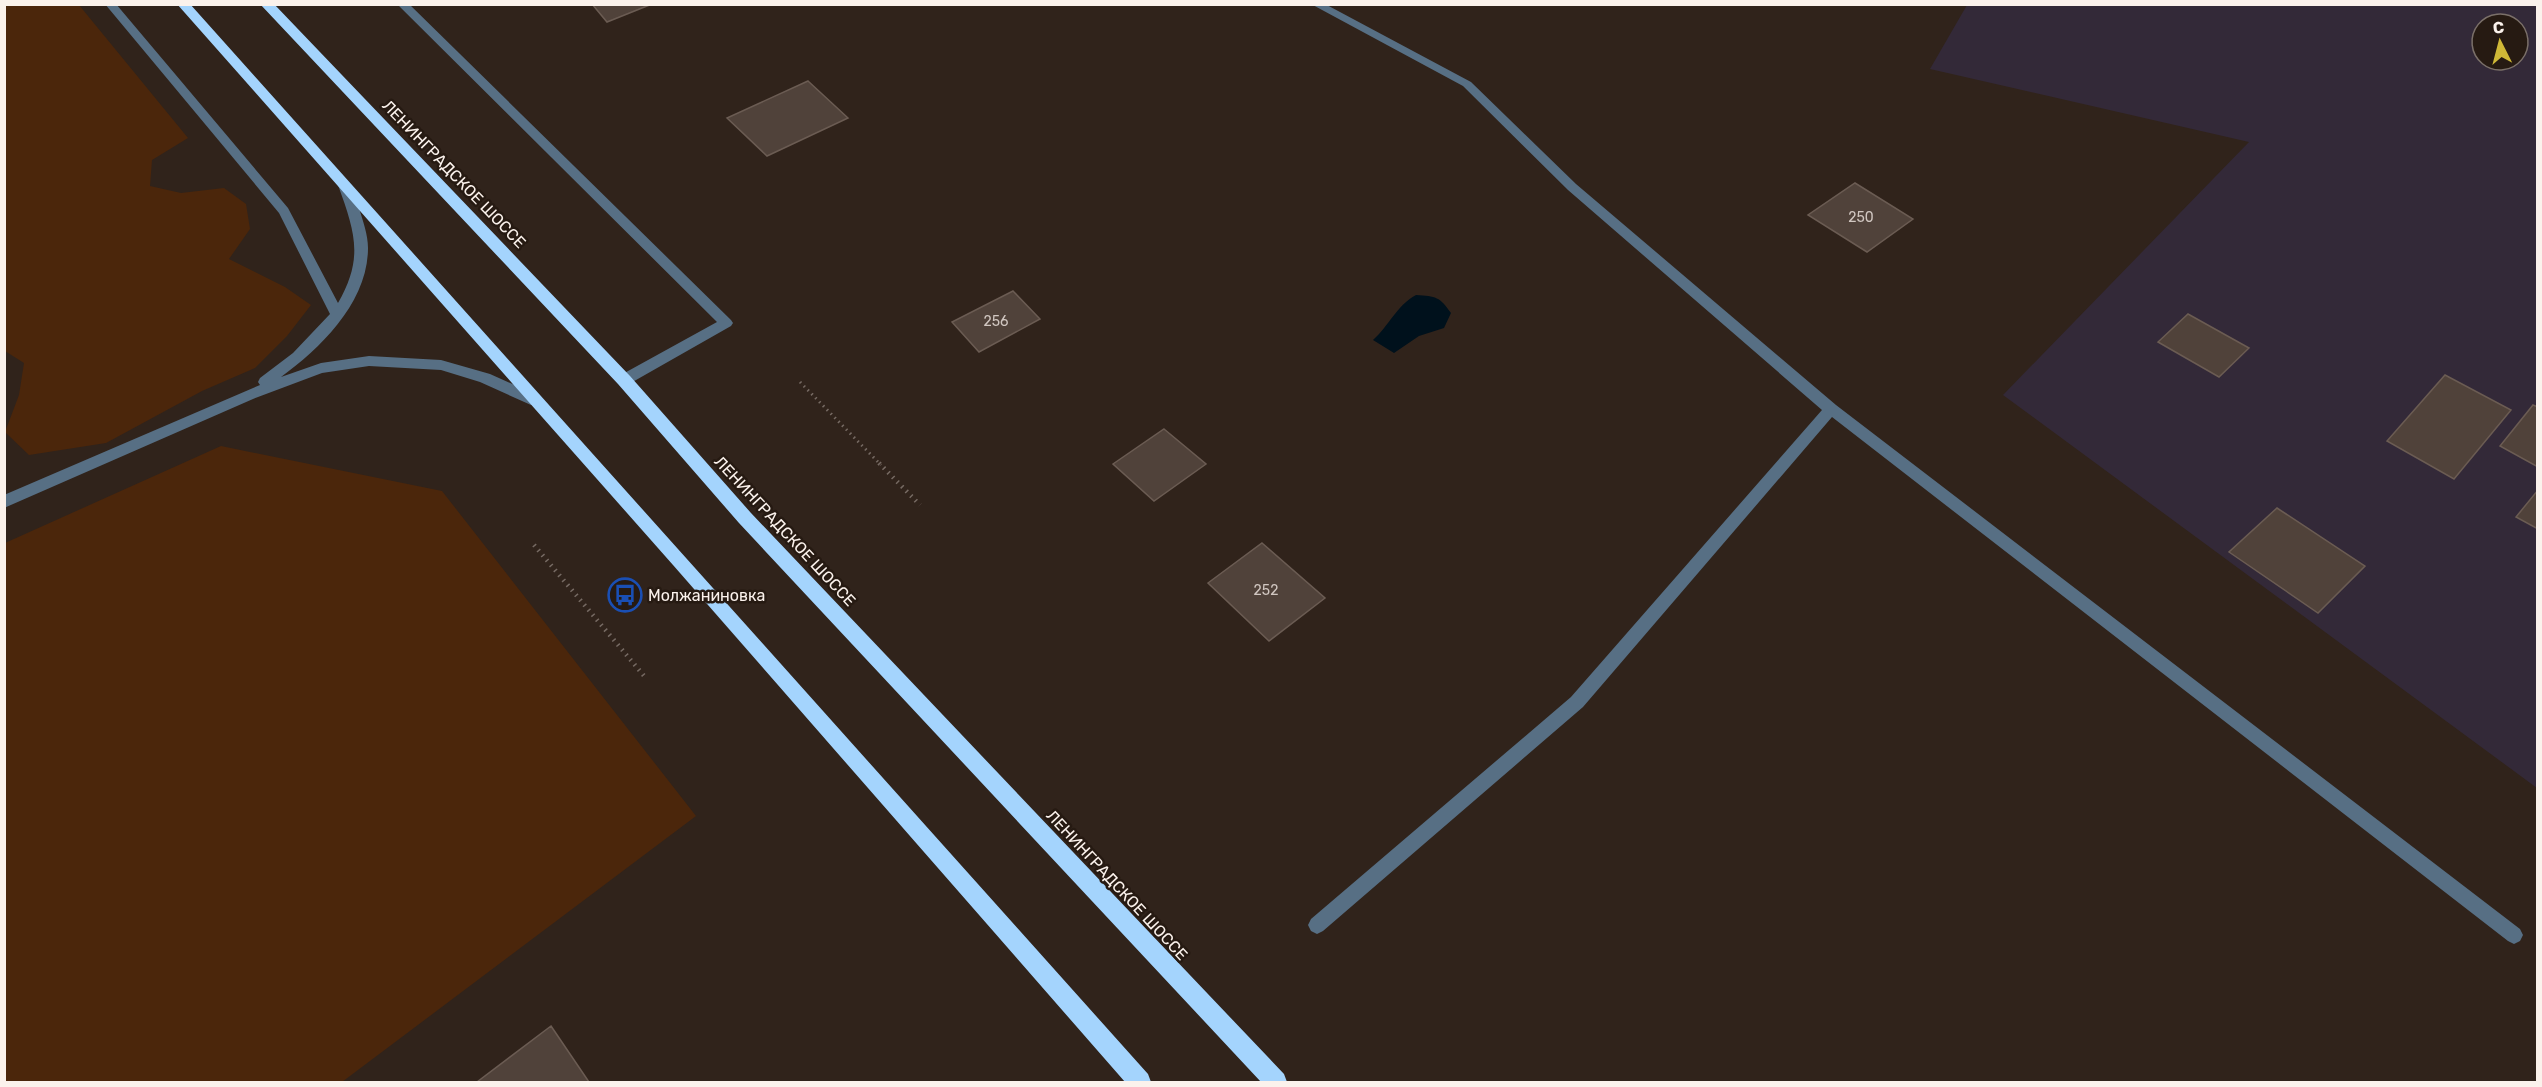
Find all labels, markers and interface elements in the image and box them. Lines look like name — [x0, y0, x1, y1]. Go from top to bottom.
north arrow — [2470, 12, 2530, 72]
text: С — [2492, 18, 2505, 38]
street label: ЛЕНИНГРАДСКОЕ ШОССЕ — [378, 96, 530, 252]
house number: 250 — [1848, 209, 1874, 226]
house number: 256 — [984, 313, 1008, 330]
street label: ЛЕНИНГРАДСКОЕ ШОССЕ — [710, 452, 860, 610]
bus stop icon: Молжаниновка — [607, 577, 643, 613]
house number: 252 — [1254, 582, 1278, 599]
place label: Молжаниновка — [648, 586, 765, 605]
street label: ЛЕНИНГРАДСКОЕ ШОССЕ — [1042, 806, 1192, 964]

